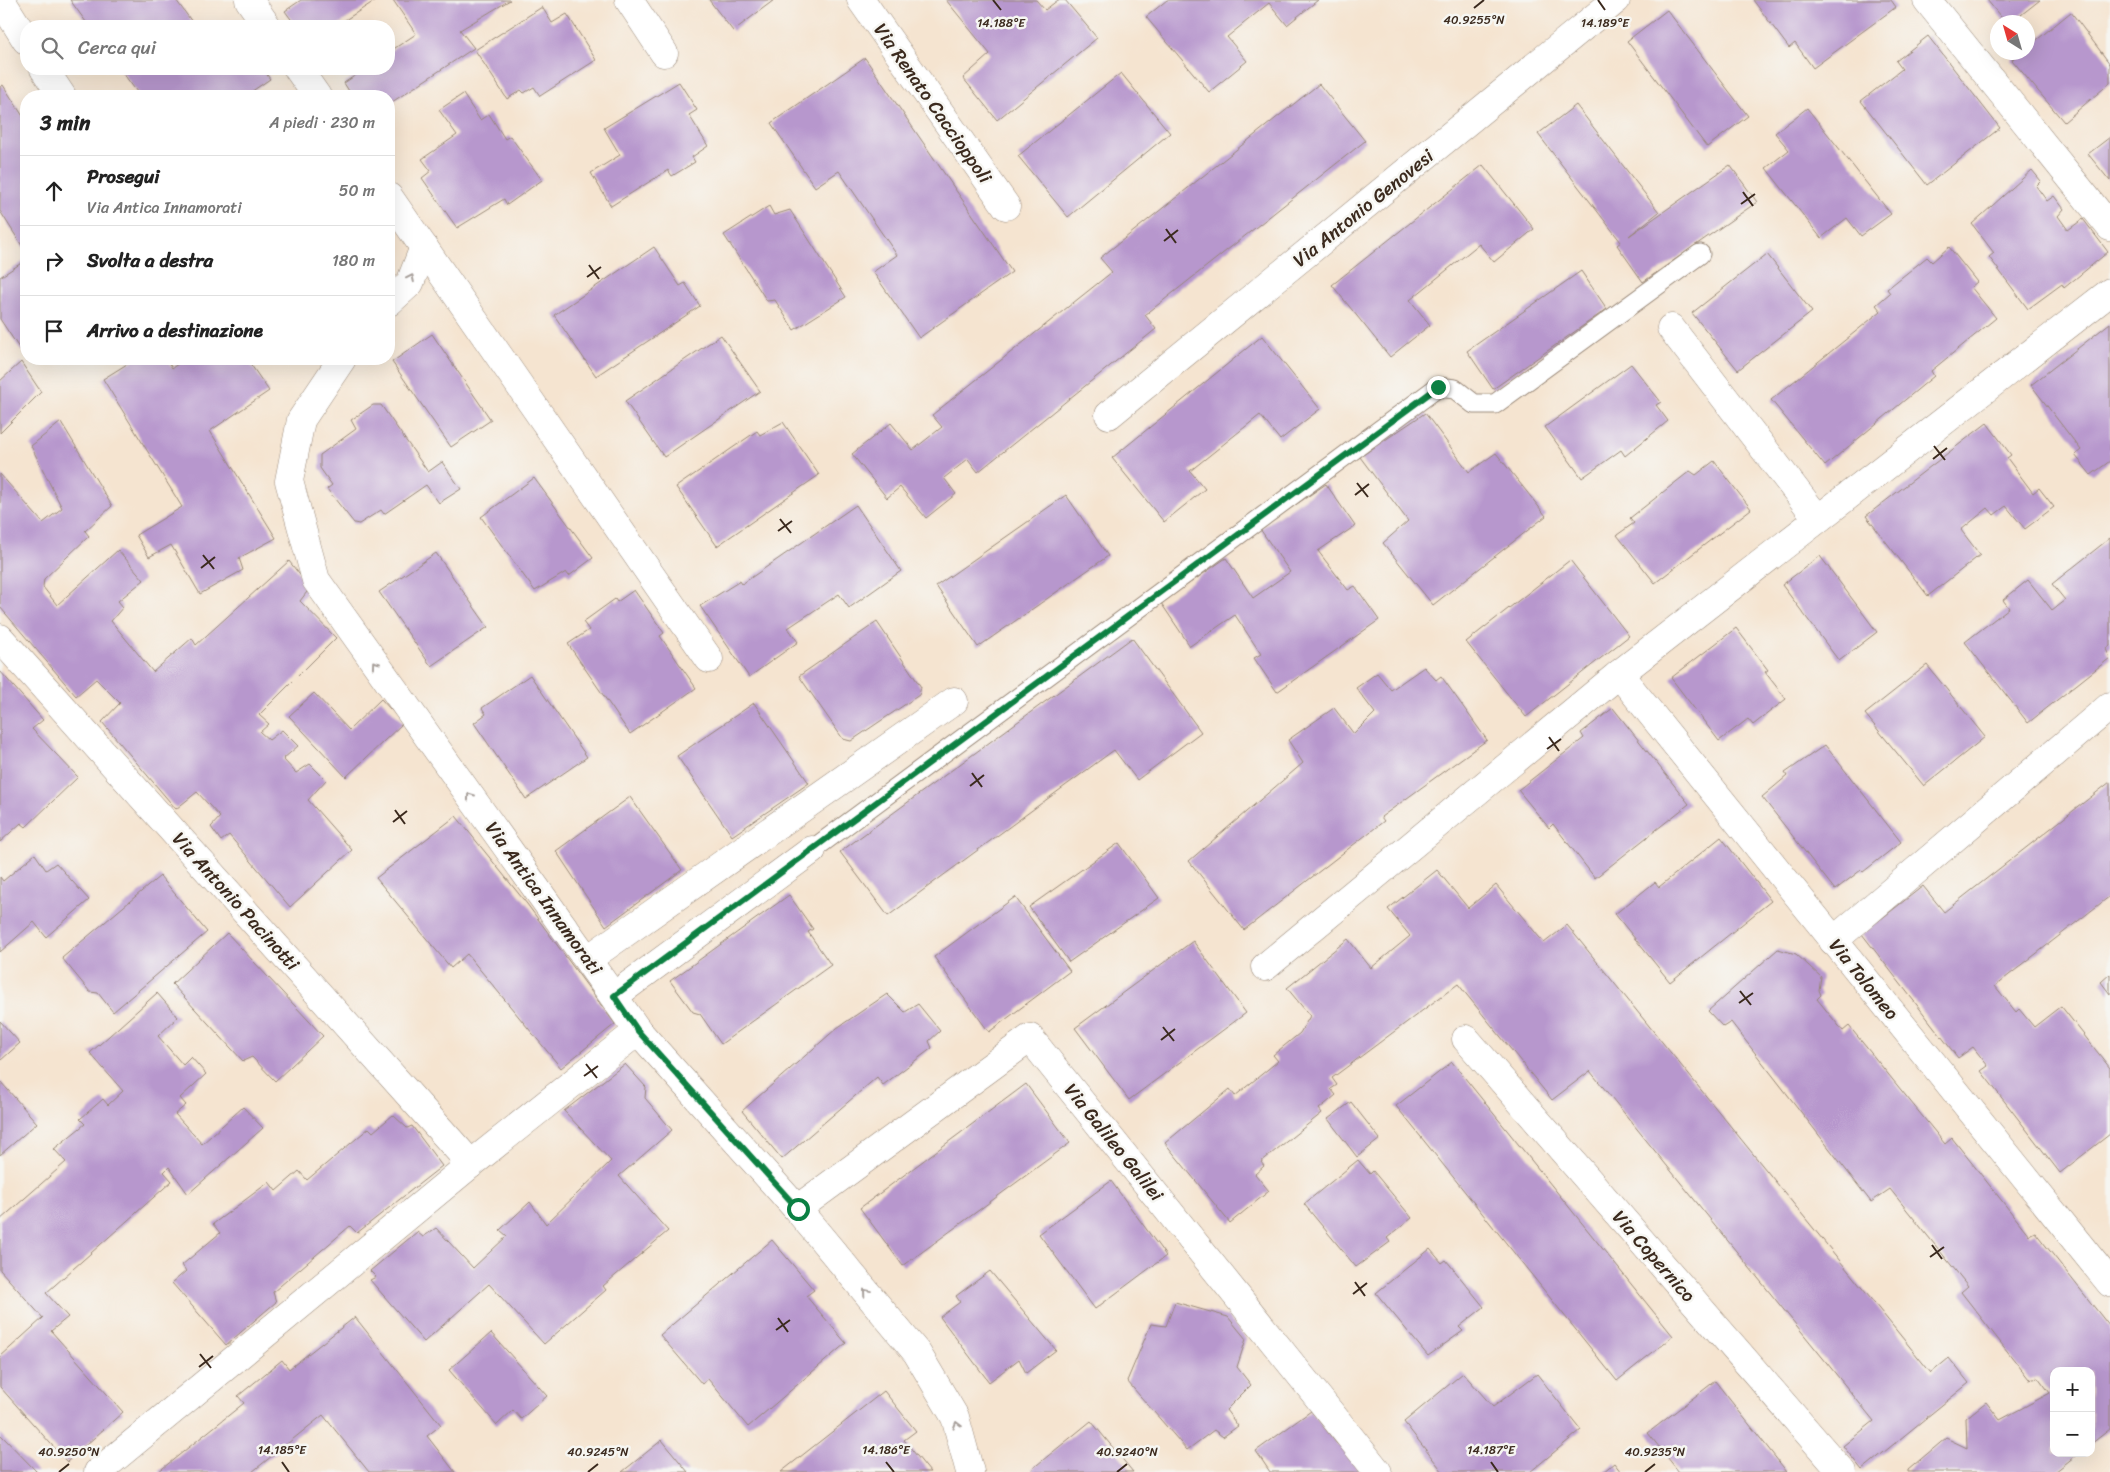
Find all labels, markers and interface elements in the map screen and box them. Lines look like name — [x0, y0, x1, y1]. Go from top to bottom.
text: 40.9255°N — [1443, 9, 1505, 31]
text: 14.188°E — [977, 12, 1026, 34]
text: 14.189°E — [1581, 12, 1630, 34]
north arrow — [1990, 15, 2035, 60]
street label: Via Renato Caccioppoli — [865, 16, 1001, 191]
search box — [20, 20, 395, 75]
text: Cerca qui — [78, 31, 156, 64]
icon: search — [38, 34, 66, 62]
text: 3 min — [40, 104, 90, 142]
text: A piedi · 230 m — [269, 108, 375, 137]
street label: Via Antonio Genovesi — [1285, 140, 1442, 276]
text: Prosegui — [87, 160, 160, 193]
text: 50 m — [339, 176, 375, 205]
icon: ahead — [40, 177, 68, 205]
text: Via Antica Innamorati — [87, 193, 242, 222]
text: Svolta a destra — [87, 244, 213, 277]
text: 180 m — [332, 246, 375, 275]
icon: right — [40, 247, 68, 275]
one-way arrow — [405, 274, 415, 283]
text: Arrivo a destinazione — [87, 314, 263, 347]
icon: arrive — [40, 317, 68, 345]
route end — [1427, 376, 1450, 399]
one-way arrow — [373, 661, 381, 670]
one-way arrow — [467, 792, 476, 802]
street label: Via Antica Innamorati — [477, 814, 612, 983]
street label: Via Antonio Pacinotti — [164, 824, 308, 979]
street label: Via Tolomeo — [1820, 931, 1908, 1027]
street label: Via Galileo Galilei — [1056, 1075, 1173, 1209]
route start — [787, 1198, 810, 1221]
street label: Via Copernico — [1604, 1202, 1704, 1310]
one-way arrow — [862, 1288, 871, 1297]
map controls — [2050, 1367, 2095, 1457]
button: + — [2050, 1367, 2095, 1412]
button: − — [2050, 1412, 2095, 1457]
one-way arrow — [952, 1421, 963, 1429]
text: 14.185°E — [258, 1439, 307, 1461]
text: 14.186°E — [862, 1439, 911, 1461]
text: 14.187°E — [1467, 1439, 1516, 1461]
text: 40.9250°N — [38, 1441, 100, 1463]
text: 40.9245°N — [567, 1441, 629, 1463]
text: 40.9240°N — [1096, 1441, 1158, 1463]
text: 40.9235°N — [1625, 1441, 1686, 1463]

